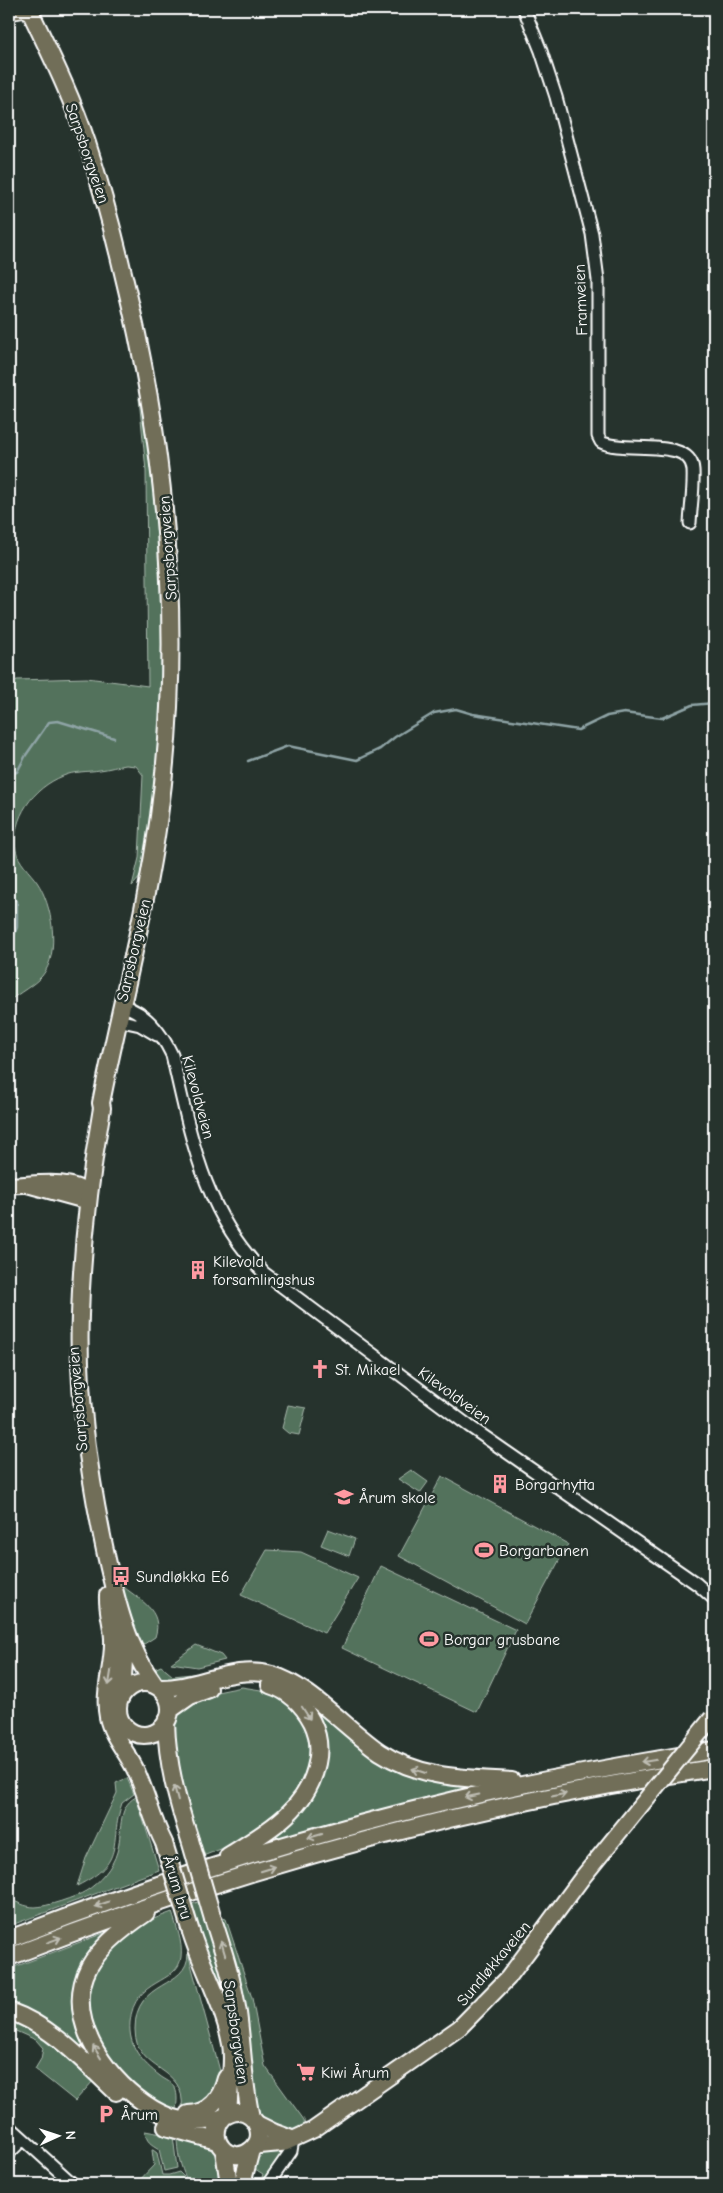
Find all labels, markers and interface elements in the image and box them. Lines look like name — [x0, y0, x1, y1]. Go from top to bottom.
street label: Sarpsborgveien — [61, 101, 113, 206]
street label: Framveien — [571, 264, 591, 336]
street label: Sarpsborgveien — [155, 495, 181, 601]
street label: Sarpsborgveien — [113, 897, 155, 1003]
street label: Kilevoldveien — [178, 1053, 218, 1141]
place label: Kilevold forsamlingshus — [212, 1253, 315, 1289]
building icon: Kilevold forsamlingshus — [187, 1259, 209, 1281]
street label: Sarpsborgveien — [64, 1346, 92, 1452]
church icon: St. Mikael — [309, 1358, 331, 1380]
place label: St. Mikael — [335, 1361, 400, 1379]
street label: Kilevoldveien — [414, 1363, 494, 1428]
building icon: Borgarhytta — [489, 1473, 511, 1495]
place label: Borgarhytta — [515, 1476, 595, 1494]
school or university icon: Årum skole — [333, 1486, 355, 1508]
place label: Årum skole — [359, 1488, 435, 1507]
sports icon: Borgarbanen — [473, 1539, 495, 1561]
place label: Borgarbanen — [499, 1542, 589, 1560]
bus stop icon: Sundløkka E6 — [110, 1565, 132, 1587]
place label: Sundløkka E6 — [136, 1568, 229, 1586]
sports icon: Borgar grusbane — [418, 1628, 440, 1650]
place label: Borgar grusbane — [444, 1631, 560, 1649]
one-way arrow — [104, 1669, 114, 1685]
one-way arrow — [301, 1706, 311, 1720]
one-way arrow — [641, 1757, 657, 1767]
one-way arrow — [412, 1766, 428, 1775]
one-way arrow — [171, 1786, 180, 1802]
one-way arrow — [550, 1790, 566, 1799]
one-way arrow — [465, 1792, 481, 1801]
one-way arrow — [307, 1832, 323, 1841]
street label: Årum bru — [159, 1853, 196, 1921]
one-way arrow — [259, 1863, 275, 1873]
one-way arrow — [95, 1900, 110, 1909]
street label: Sundløkkaveien — [453, 1918, 534, 2009]
one-way arrow — [46, 1935, 62, 1944]
one-way arrow — [217, 1941, 227, 1957]
street label: Sarpsborgveien — [220, 1979, 252, 2085]
one-way arrow — [92, 2045, 103, 2059]
supermarket icon: Kiwi Årum — [295, 2061, 317, 2083]
place label: Kiwi Årum — [321, 2063, 389, 2082]
parking icon: Årum — [95, 2103, 117, 2125]
place label: Årum — [121, 2105, 158, 2124]
north arrow — [32, 2110, 82, 2160]
text: N — [62, 2130, 79, 2140]

